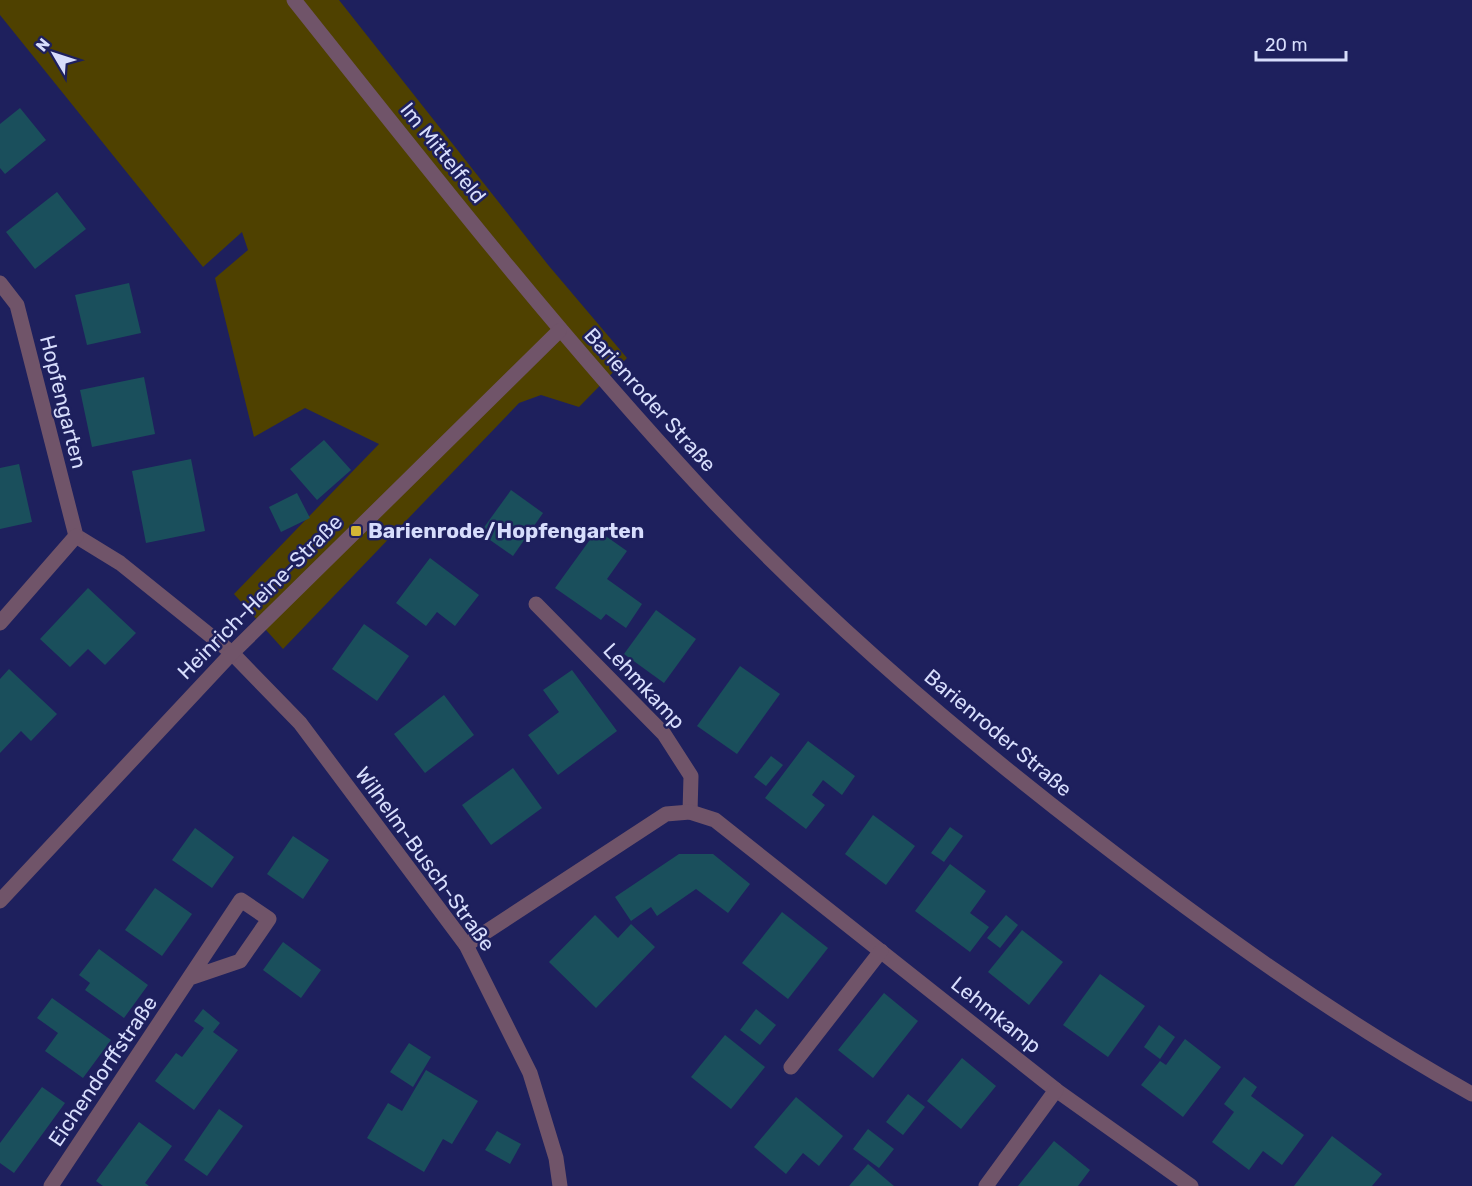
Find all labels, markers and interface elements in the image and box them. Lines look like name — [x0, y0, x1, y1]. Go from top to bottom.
north arrow — [24, 24, 84, 84]
scale bar — [1256, 24, 1346, 62]
text: N — [32, 34, 54, 55]
text: 20 m — [1265, 34, 1307, 56]
street label: Im Mittelfeld — [395, 97, 491, 208]
street label: Barienroder Straße — [579, 323, 721, 477]
street label: Hopfengarten — [35, 333, 92, 471]
street label: Heinrich-Heine-Straße — [172, 509, 347, 684]
place label: Barienrode/Hopfengarten — [368, 518, 644, 543]
marker: Barienrode/Hopfengarten — [349, 524, 363, 538]
street label: Lehmkamp — [598, 638, 690, 734]
street label: Barienroder Straße — [920, 664, 1077, 802]
street label: Wilhelm-Busch-Straße — [350, 762, 501, 956]
street label: Lehmkamp — [946, 971, 1046, 1058]
street label: Eichendorffstraße — [43, 991, 162, 1151]

